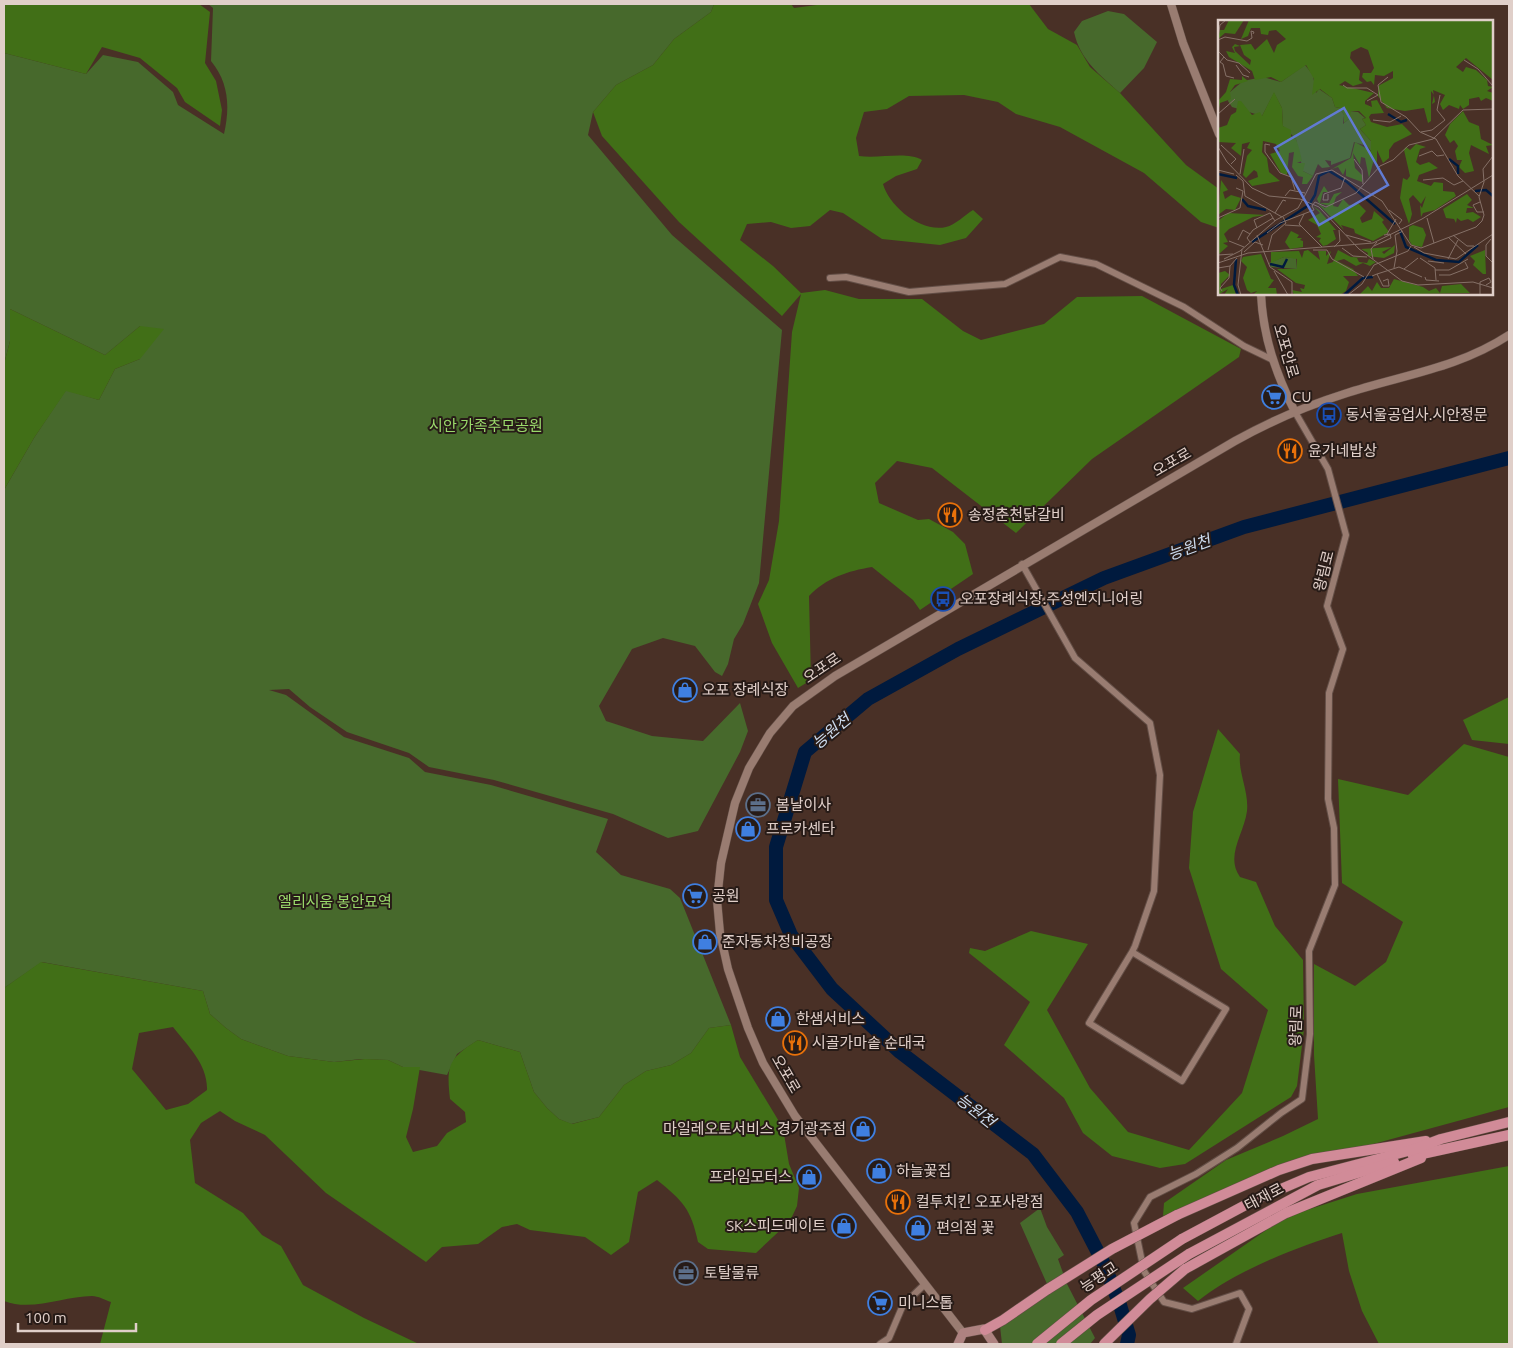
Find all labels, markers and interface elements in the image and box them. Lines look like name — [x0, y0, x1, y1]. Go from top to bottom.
inset map — [1218, 20, 1493, 295]
street label: 오포안로 — [1271, 322, 1302, 380]
supermarket icon: CU — [1261, 384, 1287, 410]
place label: CU — [1292, 388, 1311, 405]
bus stop icon: 동서울공업사.시안정문 — [1316, 402, 1342, 428]
place label: 동서울공업사.시안정문 — [1346, 406, 1488, 423]
park label: 시안 가족추모공원 — [429, 417, 543, 434]
restaurant icon: 윤가네밥상 — [1277, 438, 1303, 464]
place label: 윤가네밥상 — [1308, 442, 1377, 459]
street label: 오포로 — [1150, 444, 1194, 479]
restaurant icon: 송정춘천닭갈비 — [937, 502, 963, 528]
place label: 송정춘천닭갈비 — [968, 506, 1065, 523]
water label: 능원천 — [1165, 530, 1215, 563]
street label: 왕림로 — [1310, 549, 1337, 593]
bus stop icon: 오포장례식장.주성엔지니어링 — [930, 586, 956, 612]
place label: 오포장례식장.주성엔지니어링 — [960, 590, 1143, 607]
street label: 오포로 — [800, 649, 844, 686]
shop icon: 오포 장례식장 — [672, 677, 698, 703]
place label: 오포 장례식장 — [702, 681, 788, 698]
water label: 능원천 — [808, 708, 855, 752]
office icon: 봄날이사 — [745, 792, 771, 818]
place label: 봄날이사 — [776, 796, 831, 813]
shop icon: 프로카센타 — [735, 816, 761, 842]
place label: 프로카센타 — [766, 820, 835, 837]
supermarket icon: 공원 — [682, 883, 708, 909]
place label: 공원 — [712, 887, 740, 904]
park label: 엘리시움 봉안묘역 — [278, 893, 392, 910]
shop icon: 준자동차정비공장 — [692, 929, 718, 955]
place label: 준자동차정비공장 — [722, 933, 833, 950]
street label: 왕림로 — [1286, 1005, 1305, 1047]
shop icon: 한샘서비스 — [765, 1006, 791, 1032]
place label: 한샘서비스 — [796, 1010, 865, 1027]
restaurant icon: 시골가마솥 순대국 — [782, 1030, 808, 1056]
place label: 시골가마솥 순대국 — [812, 1034, 926, 1051]
street label: 오포로 — [769, 1052, 804, 1096]
water label: 능원천 — [953, 1089, 1001, 1132]
shop icon: 마일레오토서비스 경기광주점 — [850, 1116, 876, 1142]
place label: 마일레오토서비스 경기광주점 — [663, 1120, 846, 1137]
shop icon: 하늘꽃집 — [866, 1158, 892, 1184]
place label: 하늘꽃집 — [896, 1162, 951, 1179]
shop icon: 프라임모터스 — [796, 1164, 822, 1190]
place label: 프라임모터스 — [709, 1168, 792, 1185]
street label: 태재로 — [1241, 1179, 1286, 1214]
restaurant icon: 컬투치킨 오포사랑점 — [885, 1189, 911, 1215]
place label: 컬투치킨 오포사랑점 — [916, 1193, 1044, 1210]
shop icon: SK스피드메이트 — [831, 1213, 857, 1239]
shop icon: 편의점 꽃 — [905, 1215, 931, 1241]
place label: SK스피드메이트 — [726, 1217, 826, 1234]
place label: 편의점 꽃 — [936, 1219, 995, 1236]
street label: 능평교 — [1077, 1258, 1121, 1295]
office icon: 토탈물류 — [673, 1260, 699, 1286]
place label: 토탈물류 — [704, 1264, 759, 1281]
supermarket icon: 미니스톱 — [867, 1290, 893, 1316]
place label: 미니스톱 — [898, 1294, 953, 1311]
scale bar — [18, 1300, 135, 1332]
text: 100 m — [25, 1309, 67, 1326]

